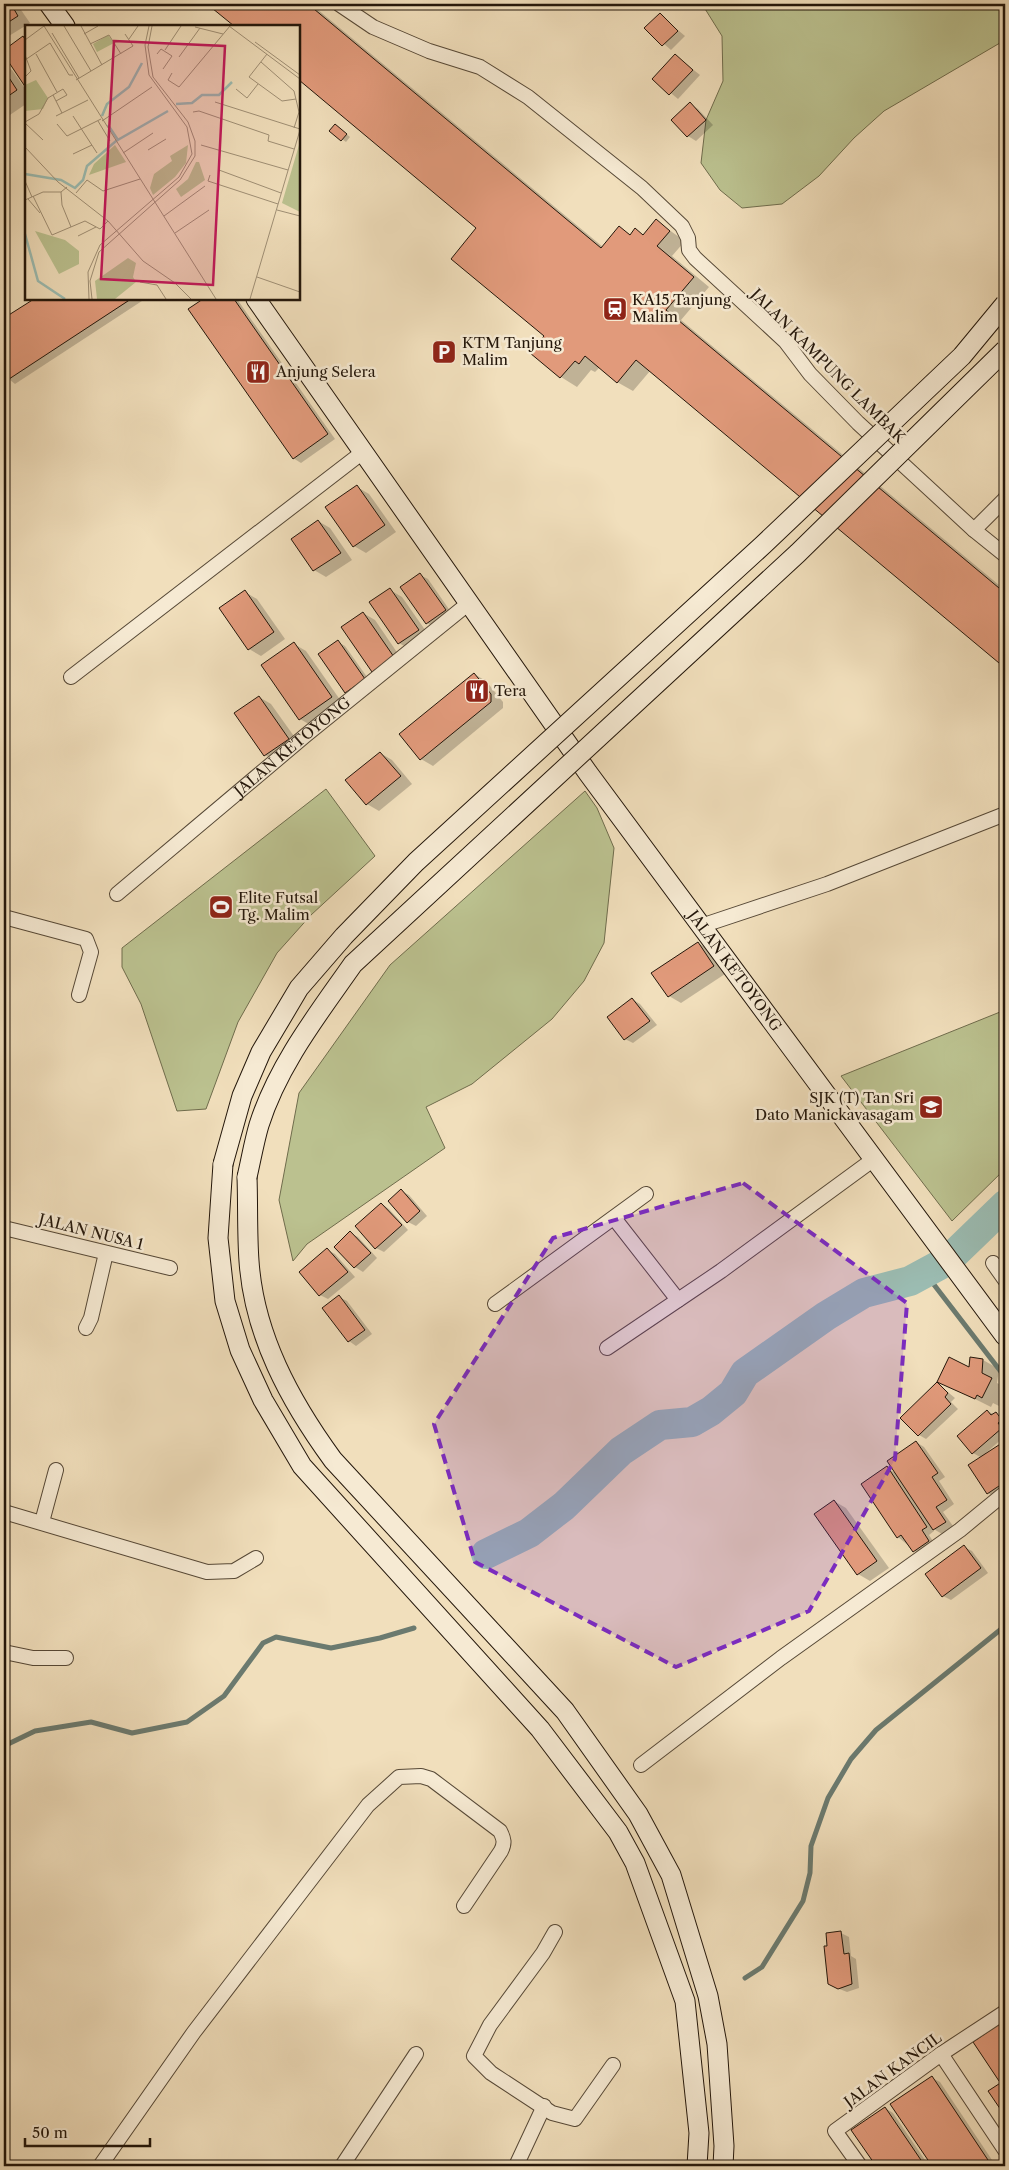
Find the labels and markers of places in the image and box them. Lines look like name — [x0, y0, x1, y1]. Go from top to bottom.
place label: KA15 Tanjung Malim — [632, 290, 731, 326]
station icon: KA15 Tanjung Malim — [602, 296, 628, 322]
place label: KTM Tanjung Malim — [462, 333, 562, 369]
parking icon: KTM Tanjung Malim — [431, 339, 457, 365]
restaurant icon: Anjung Selera — [245, 359, 271, 385]
place label: Anjung Selera — [275, 362, 376, 381]
restaurant icon: Tera — [464, 678, 490, 704]
place label: Tera — [494, 681, 526, 700]
place label: Elite Futsal Tg. Malim — [238, 888, 319, 924]
sports icon: Elite Futsal Tg. Malim — [208, 894, 234, 920]
place label: SJK (T) Tan Sri Dato Manickavasagam — [755, 1088, 914, 1124]
school or university icon: SJK (T) Tan Sri Dato Manickavasagam — [918, 1094, 944, 1120]

